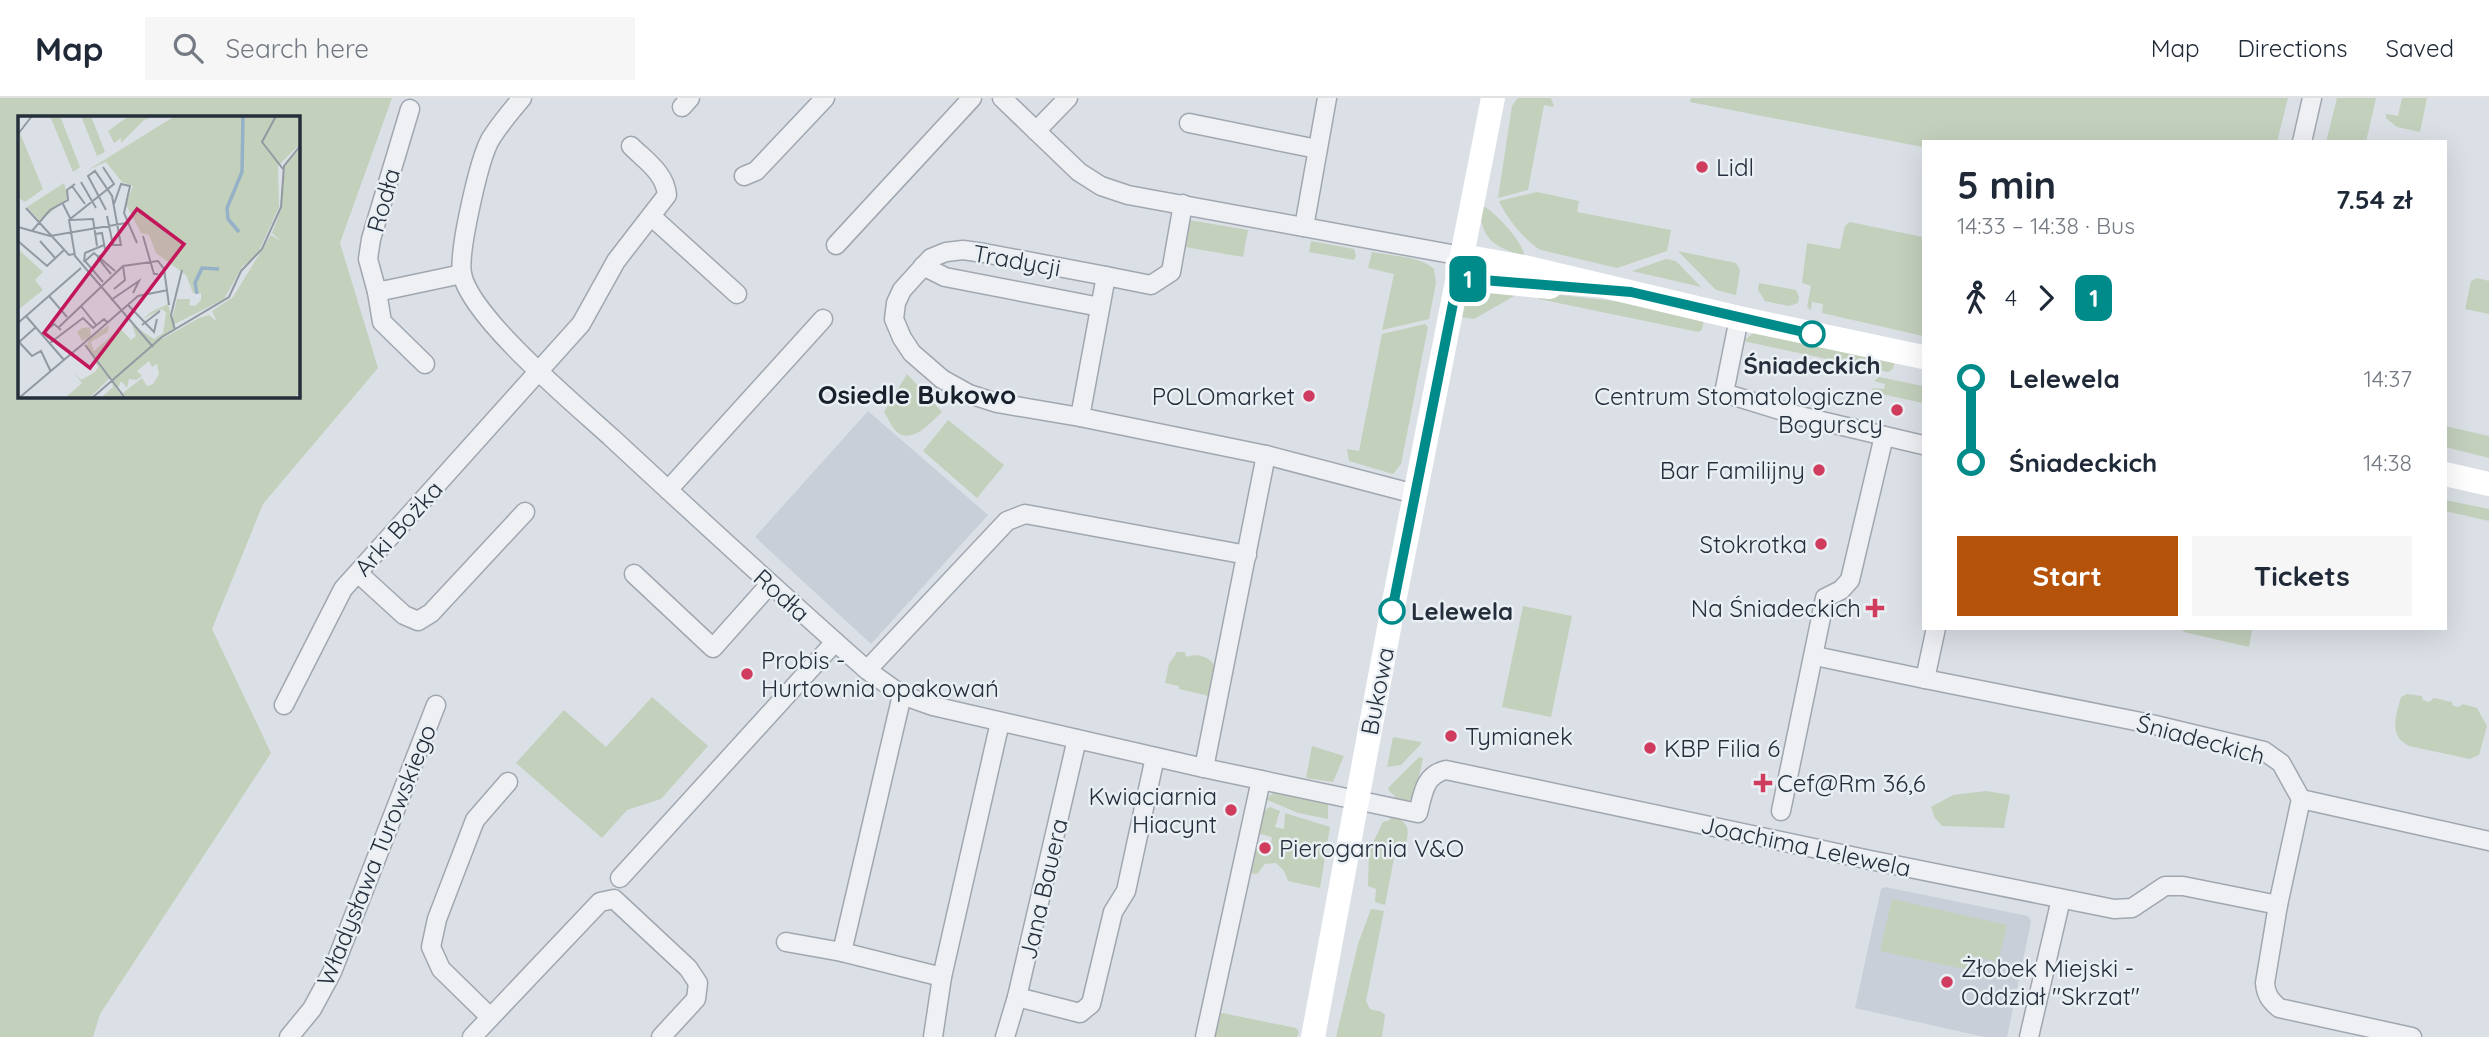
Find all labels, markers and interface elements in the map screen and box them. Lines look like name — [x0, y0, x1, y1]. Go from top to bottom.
search box — [145, 17, 635, 80]
text: Map — [35, 28, 103, 69]
icon: search — [169, 29, 207, 67]
text: Search here — [225, 32, 369, 65]
text: Map — [2151, 33, 2200, 63]
text: Directions — [2238, 33, 2348, 63]
text: Saved — [2386, 33, 2454, 63]
inset map — [18, 116, 299, 397]
place label: Lidl — [1716, 152, 1754, 182]
marker: Lidl — [1694, 159, 1710, 175]
text: 5 min — [1957, 161, 2056, 209]
street label: Rodła — [360, 165, 406, 235]
text: 7.54 zł — [2336, 183, 2412, 216]
text: 14:33 – 14:38 · Bus — [1957, 211, 2135, 240]
street label: Tradycji — [971, 238, 1063, 282]
line badge: 1 — [1445, 256, 1491, 302]
text: 1 — [1463, 264, 1473, 294]
icon: walk — [1957, 279, 1995, 317]
icon: forward — [2027, 279, 2065, 317]
text: 4 — [2005, 283, 2017, 312]
text: 1 — [2089, 283, 2098, 313]
marker: Śniadeckich — [1799, 321, 1825, 347]
place label: Śniadeckich — [1744, 350, 1880, 380]
text: Lelewela — [2009, 362, 2120, 395]
text: 14:37 — [2364, 364, 2412, 393]
district label: Osiedle Bukowo — [818, 378, 1016, 411]
place label: POLOmarket — [1152, 381, 1295, 411]
place label: Centrum Stomatologiczne Bogurscy — [1594, 381, 1883, 439]
marker: POLOmarket — [1301, 388, 1317, 404]
marker: Centrum Stomatologiczne Bogurscy — [1889, 402, 1905, 418]
text: Śniadeckich — [2009, 446, 2157, 479]
text: 14:38 — [2363, 448, 2412, 477]
place label: Bar Familijny — [1660, 455, 1805, 485]
marker: Bar Familijny — [1811, 462, 1827, 478]
street label: Arki Bożka — [347, 474, 449, 582]
place label: Stokrotka — [1700, 529, 1807, 559]
marker: Stokrotka — [1813, 536, 1829, 552]
button: Start — [1957, 536, 2178, 616]
button: Tickets — [2192, 536, 2412, 616]
street label: Rodła — [748, 562, 816, 628]
place label: Na Śniadeckich — [1691, 593, 1861, 623]
place label: Lelewela — [1411, 596, 1513, 626]
marker: Lelewela — [1379, 598, 1405, 624]
marker: Na Śniadeckich — [1867, 600, 1883, 616]
place label: Probis - Hurtownia opakowań — [761, 645, 999, 703]
street label: Bukowa — [1354, 645, 1400, 737]
marker: Probis - Hurtownia opakowań — [739, 666, 755, 682]
street label: Śniadeckich — [2134, 707, 2268, 771]
street label: Władysława Turowskiego — [310, 720, 442, 990]
place label: Tymianek — [1465, 721, 1573, 751]
marker: Tymianek — [1443, 728, 1459, 744]
place label: KBP Filia 6 — [1664, 733, 1780, 763]
marker: KBP Filia 6 — [1642, 740, 1658, 756]
place label: Cef@Rm 36,6 — [1777, 768, 1926, 798]
marker: Cef@Rm 36,6 — [1755, 775, 1771, 791]
place label: Kwiaciarnia Hiacynt — [1089, 781, 1217, 839]
marker: Kwiaciarnia Hiacynt — [1223, 802, 1239, 818]
street label: Joachima Lelewela — [1698, 809, 1914, 883]
street label: Jana Bauera — [1012, 816, 1074, 962]
place label: Pierogarnia V&O — [1279, 833, 1464, 863]
marker: Pierogarnia V&O — [1257, 840, 1273, 856]
place label: Żłobek Miejski - Oddział "Skrzat" — [1961, 953, 2140, 1011]
marker: Żłobek Miejski - Oddział "Skrzat" — [1939, 974, 1955, 990]

